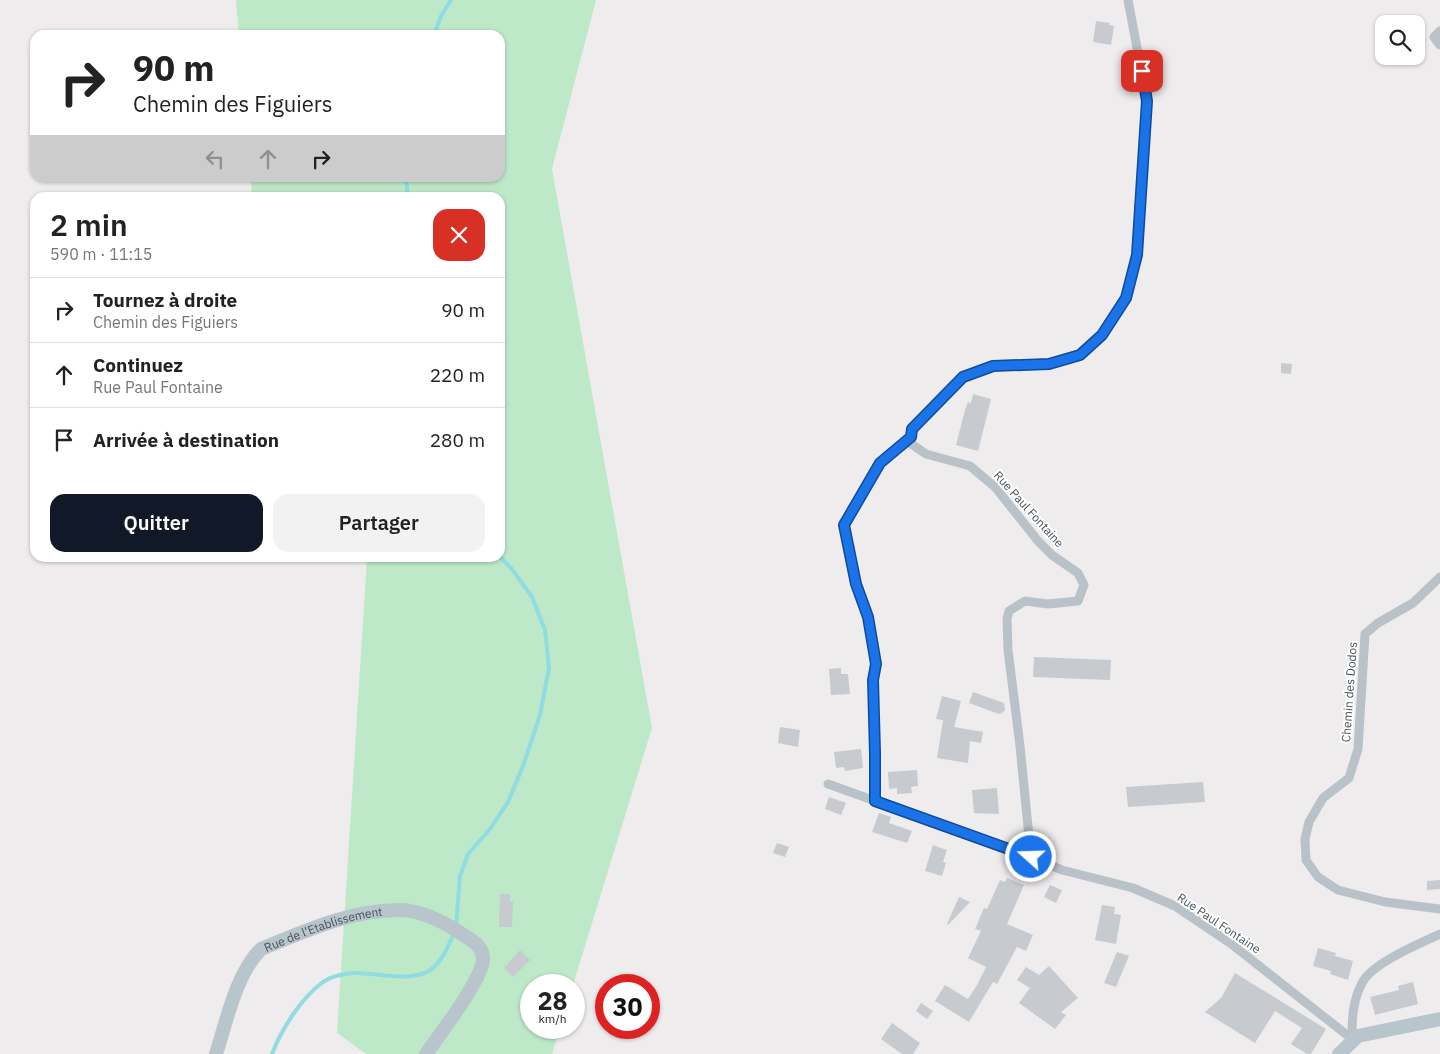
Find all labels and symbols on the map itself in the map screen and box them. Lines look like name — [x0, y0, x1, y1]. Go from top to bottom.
pin — [1121, 50, 1163, 92]
street label: Rue Paul Fontaine — [991, 468, 1067, 550]
street label: Chemin des Dodos — [1338, 641, 1360, 743]
position arrow — [1004, 830, 1056, 882]
street label: Rue Paul Fontaine — [1174, 890, 1264, 957]
street label: Rue de l'Etablissement — [262, 903, 383, 955]
speed limit sign: 30 — [595, 974, 660, 1039]

